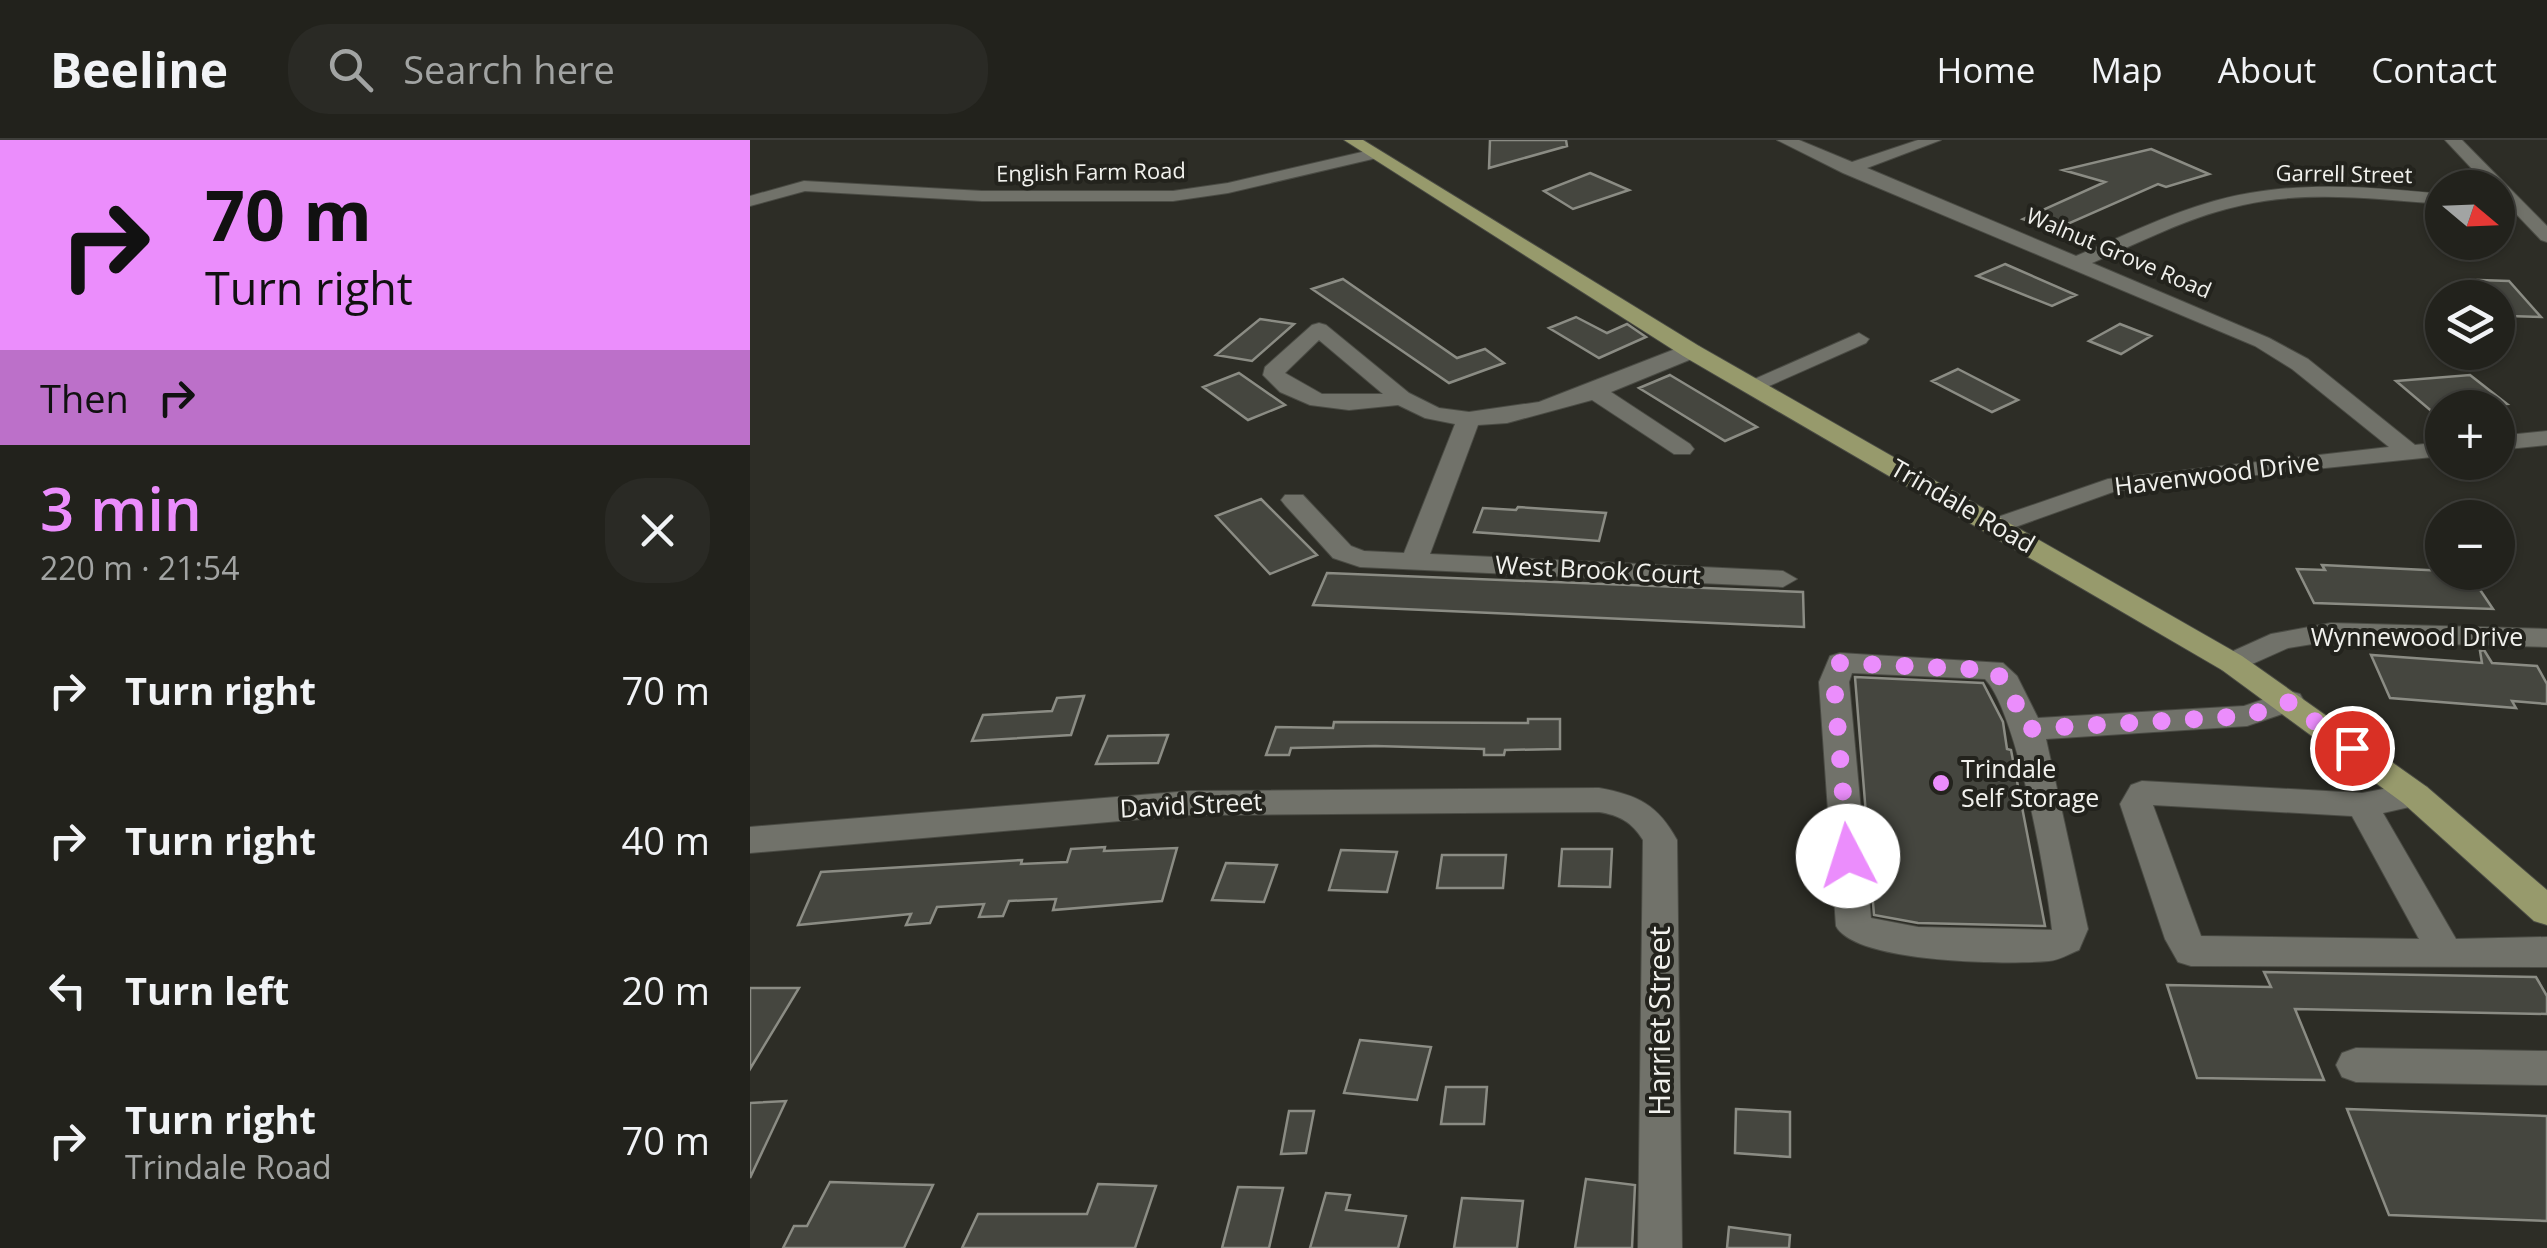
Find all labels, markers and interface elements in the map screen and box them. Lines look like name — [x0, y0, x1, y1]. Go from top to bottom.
search box — [288, 24, 988, 114]
text: Beeline — [50, 37, 228, 102]
icon: search — [323, 42, 378, 97]
text: Search here — [403, 43, 615, 95]
text: Home — [1936, 46, 2035, 93]
text: Map — [2090, 46, 2163, 93]
text: About — [2218, 46, 2316, 93]
text: Contact — [2371, 46, 2497, 93]
street label: English Farm Road — [996, 154, 1186, 188]
street label: Garrell Street — [2275, 157, 2413, 189]
text: 70 m — [205, 166, 372, 262]
north arrow — [2425, 170, 2515, 260]
map controls — [2425, 170, 2515, 590]
icon: right — [40, 180, 170, 310]
street label: Walnut Grove Road — [2022, 200, 2217, 305]
text: Turn right — [205, 257, 413, 318]
button: layers — [2425, 280, 2515, 370]
icon: right — [149, 370, 204, 425]
text: Then — [40, 372, 129, 424]
button: + — [2425, 390, 2515, 480]
street label: Havenwood Drive — [2112, 444, 2321, 502]
street label: Trindale Road — [1885, 450, 2042, 560]
text: 3 min — [40, 467, 202, 549]
button: close — [605, 478, 710, 583]
button: − — [2425, 500, 2515, 590]
text: 220 m · 21:54 — [40, 546, 239, 589]
street label: West Brook Court — [1494, 547, 1702, 591]
street label: Wynnewood Drive — [2311, 619, 2523, 653]
icon: right — [40, 663, 95, 718]
text: Turn right — [125, 664, 316, 716]
text: 70 m — [621, 664, 710, 716]
pin — [2310, 706, 2395, 791]
icon: arrive — [2325, 721, 2380, 776]
place label: Trindale Self Storage — [1961, 751, 2099, 814]
marker: Trindale Self Storage — [1930, 772, 1952, 794]
street label: David Street — [1119, 783, 1263, 825]
position arrow — [1796, 804, 1900, 908]
icon: right — [40, 813, 95, 868]
text: Turn right — [125, 814, 316, 866]
text: 40 m — [621, 814, 710, 866]
street label: Harriet Street — [1638, 926, 1679, 1116]
icon: left — [40, 963, 95, 1018]
text: Turn left — [125, 964, 289, 1016]
text: 20 m — [621, 964, 710, 1016]
text: Turn right — [125, 1093, 316, 1145]
icon: right — [40, 1113, 95, 1168]
text: 70 m — [621, 1114, 710, 1166]
text: Trindale Road — [125, 1145, 331, 1188]

